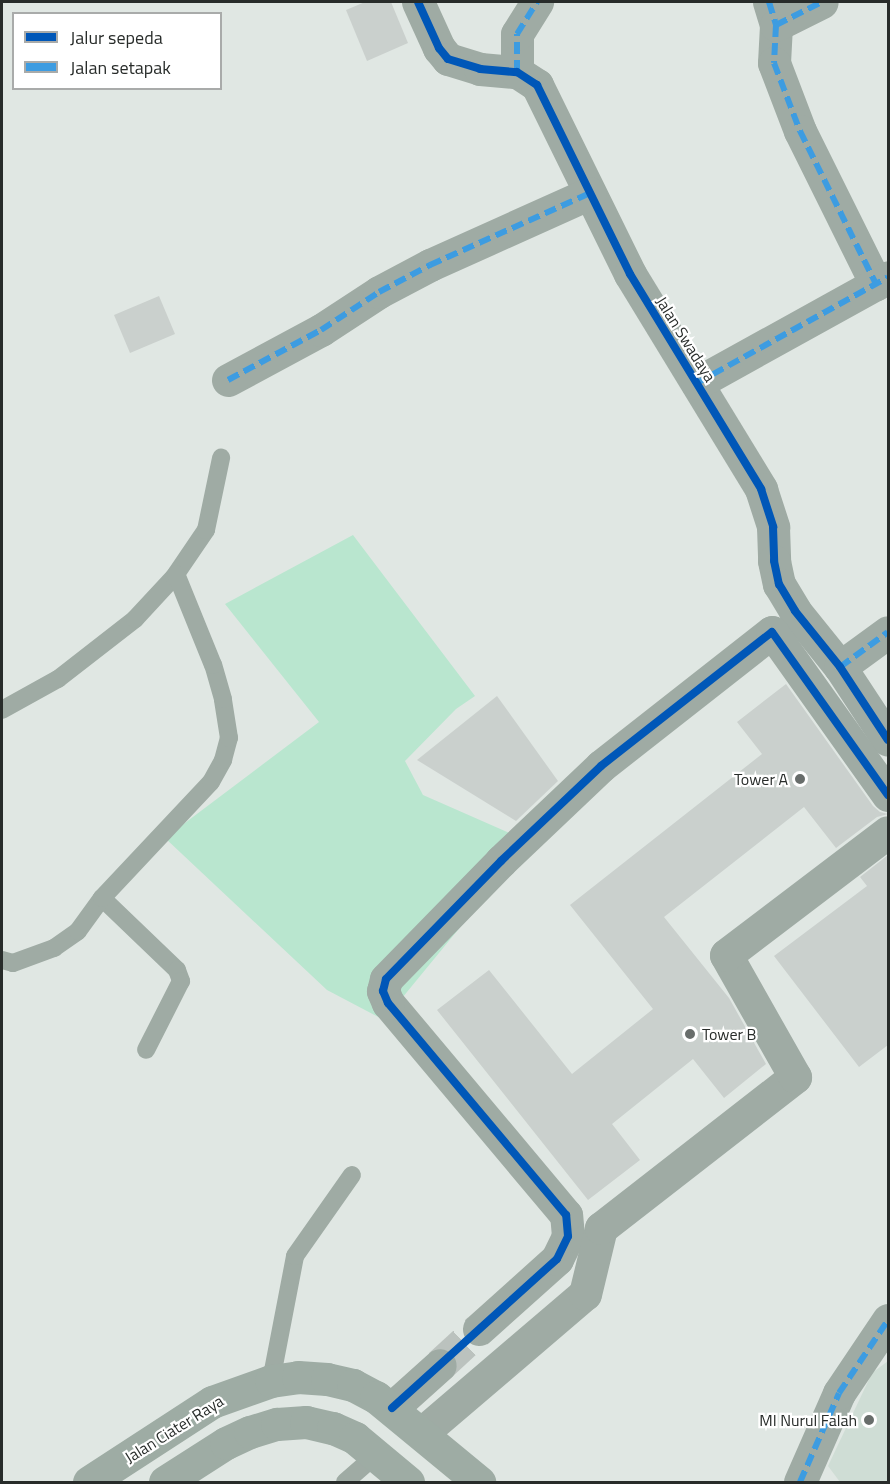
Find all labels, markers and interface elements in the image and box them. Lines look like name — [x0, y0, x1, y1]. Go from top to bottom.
legend — [12, 12, 222, 90]
text: Jalur sepeda — [70, 24, 163, 51]
text: Jalan setapak — [70, 54, 171, 81]
street label: Jalan Swadaya — [652, 293, 720, 385]
place label: Tower A — [734, 769, 788, 789]
marker: Tower A — [793, 772, 807, 786]
place label: Tower B — [702, 1024, 756, 1044]
marker: Tower B — [683, 1027, 697, 1041]
street label: Jalan Ciater Raya — [121, 1391, 227, 1467]
place label: MI Nurul Falah — [759, 1410, 857, 1430]
marker: MI Nurul Falah — [862, 1413, 876, 1427]

